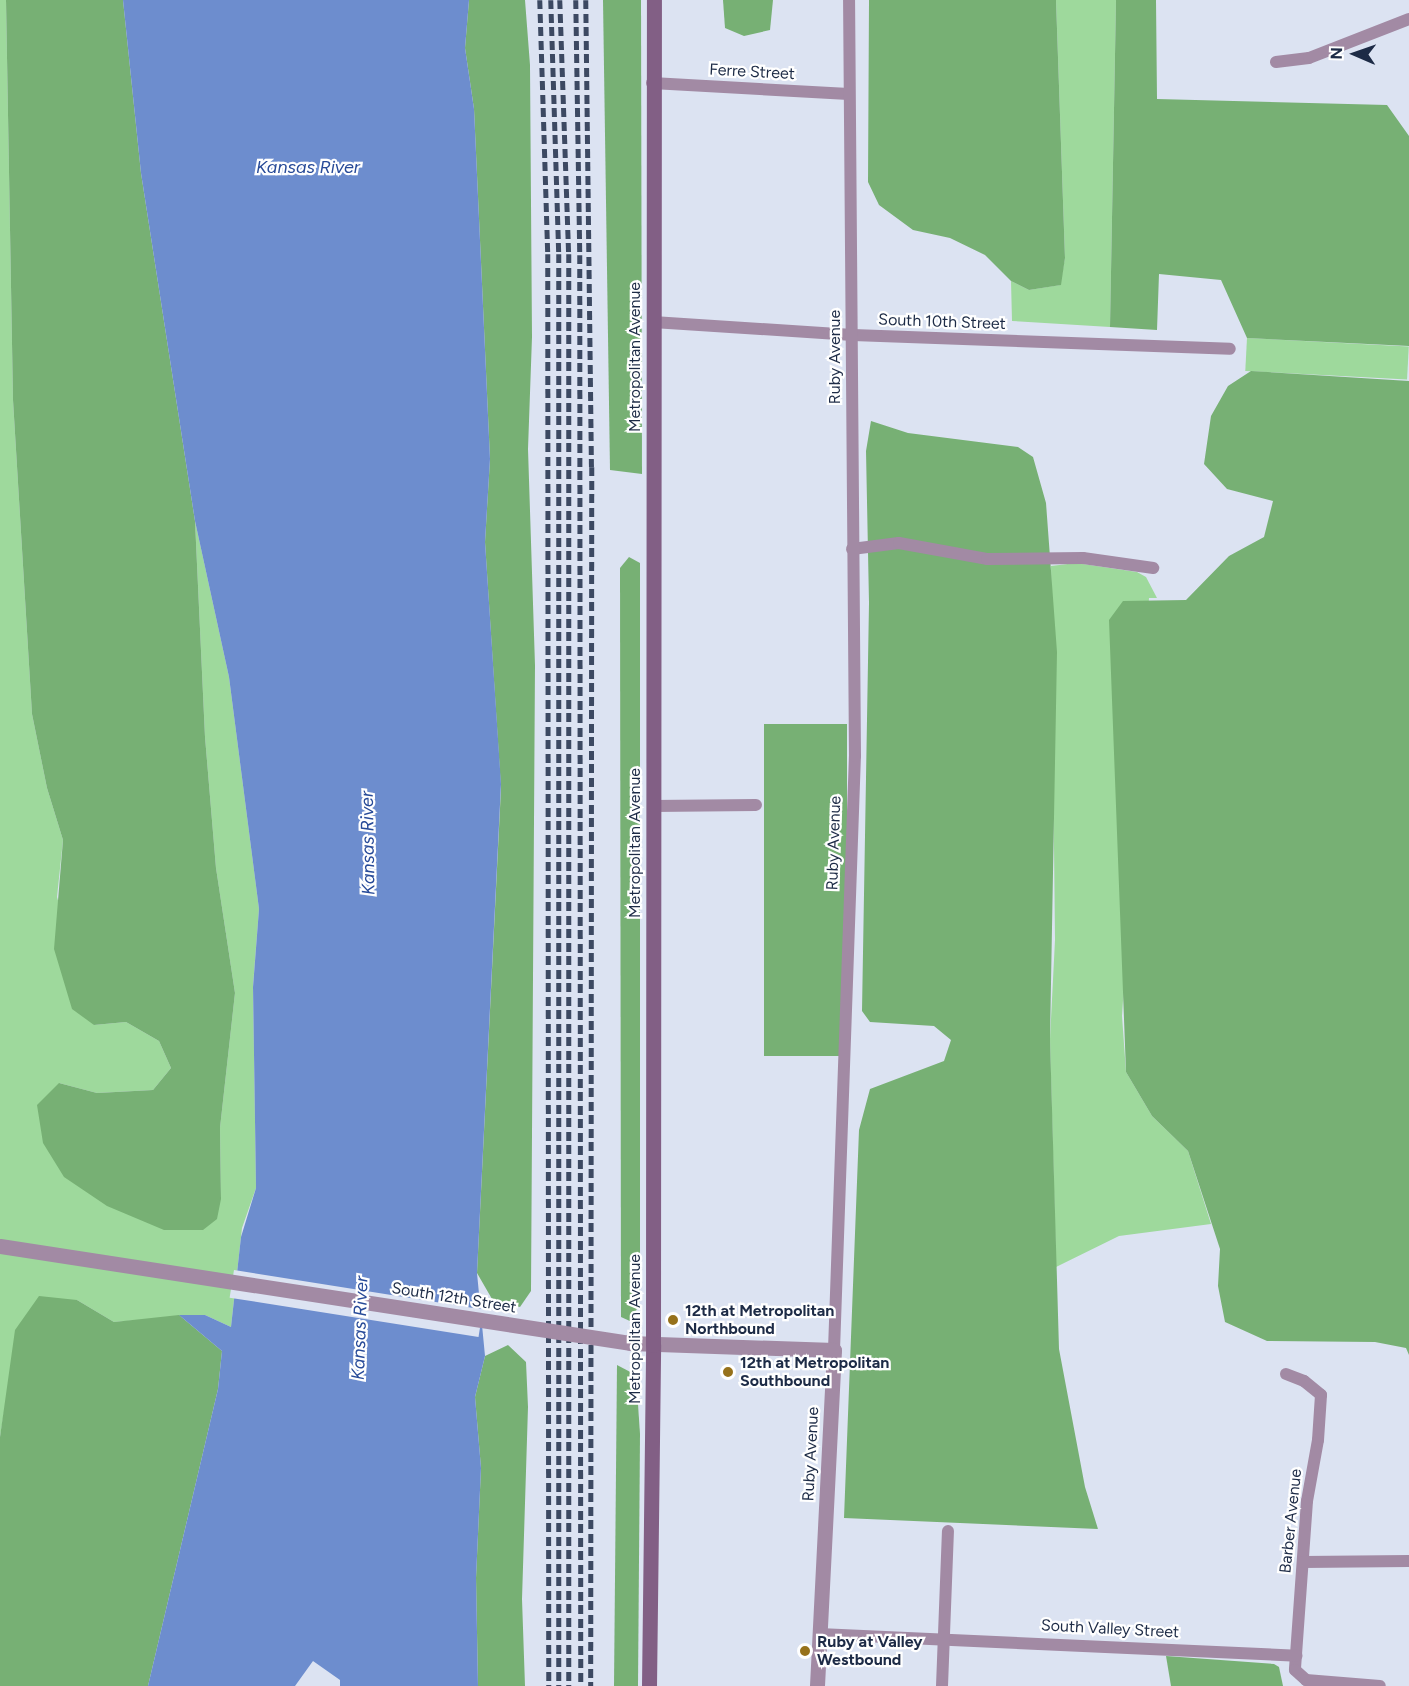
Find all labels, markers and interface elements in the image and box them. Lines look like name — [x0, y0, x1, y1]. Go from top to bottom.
north arrow — [1325, 24, 1385, 84]
text: N — [1327, 47, 1346, 60]
street label: Ferre Street — [709, 60, 795, 84]
water label: Kansas River — [256, 156, 360, 178]
street label: Metropolitan Avenue — [625, 282, 645, 432]
street label: Ruby Avenue — [825, 310, 845, 404]
street label: South 10th Street — [878, 310, 1006, 334]
street label: Metropolitan Avenue — [625, 768, 645, 918]
water label: Kansas River — [356, 791, 380, 895]
street label: Ruby Avenue — [823, 795, 845, 891]
street label: Metropolitan Avenue — [625, 1254, 645, 1404]
water label: Kansas River — [347, 1276, 373, 1380]
street label: South 12th Street — [390, 1279, 518, 1317]
place label: 12th at Metropolitan Northbound — [685, 1301, 834, 1339]
marker: 12th at Metropolitan Northbound — [666, 1313, 680, 1327]
place label: 12th at Metropolitan Southbound — [740, 1353, 889, 1391]
marker: 12th at Metropolitan Southbound — [721, 1365, 735, 1379]
street label: Ruby Avenue — [799, 1406, 823, 1502]
street label: Barber Avenue — [1276, 1468, 1306, 1574]
street label: South Valley Street — [1040, 1616, 1180, 1642]
place label: Ruby at Valley Westbound — [817, 1632, 922, 1670]
marker: Ruby at Valley Westbound — [798, 1644, 812, 1658]

